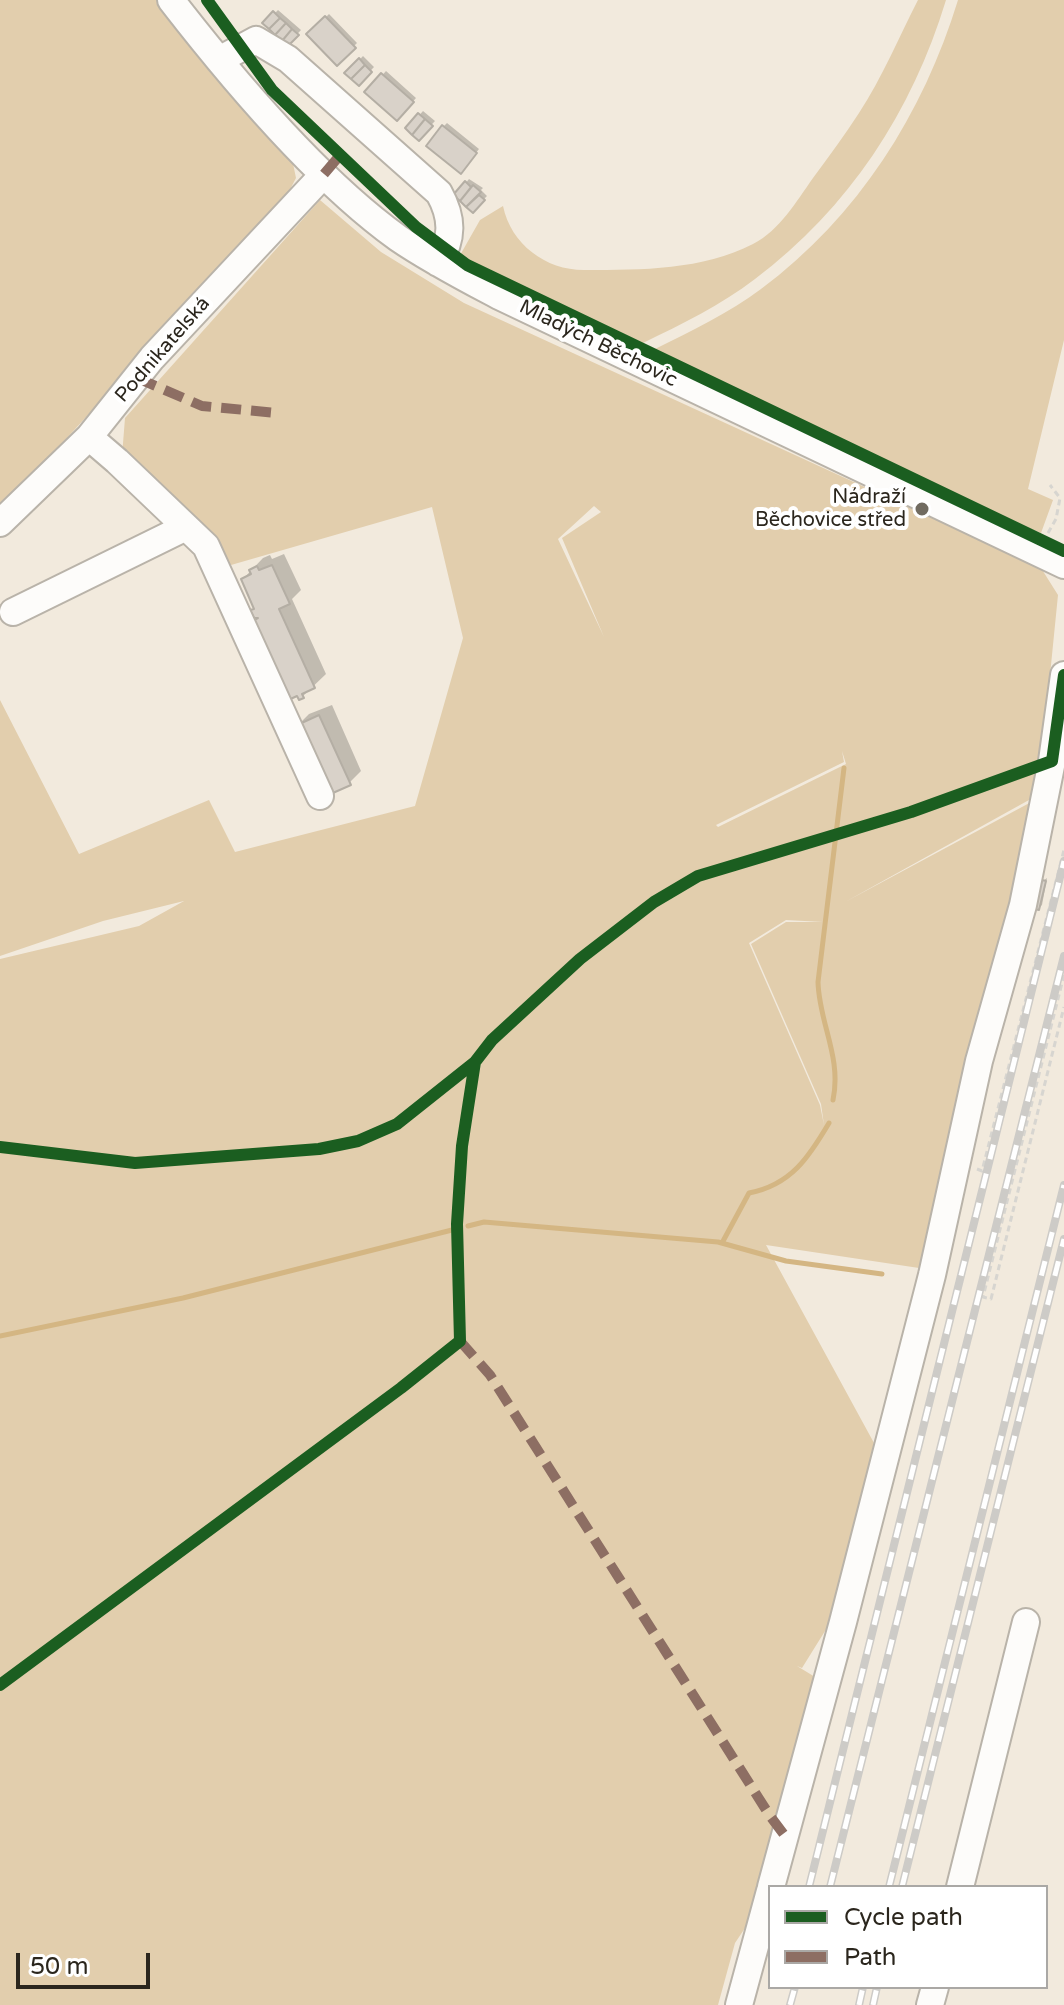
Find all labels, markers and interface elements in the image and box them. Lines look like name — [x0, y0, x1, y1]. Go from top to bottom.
street label: Podnikatelská — [111, 292, 215, 408]
street label: Mladých Běchovic — [515, 295, 681, 393]
place label: Nádraží Běchovice střed — [755, 486, 906, 533]
marker: Nádraží Běchovice střed — [913, 500, 931, 518]
legend — [768, 1885, 1048, 1989]
text: Cycle path — [844, 1903, 963, 1932]
scale bar — [20, 1937, 154, 1987]
text: Path — [844, 1943, 897, 1972]
text: 50 m — [30, 1952, 88, 1981]

